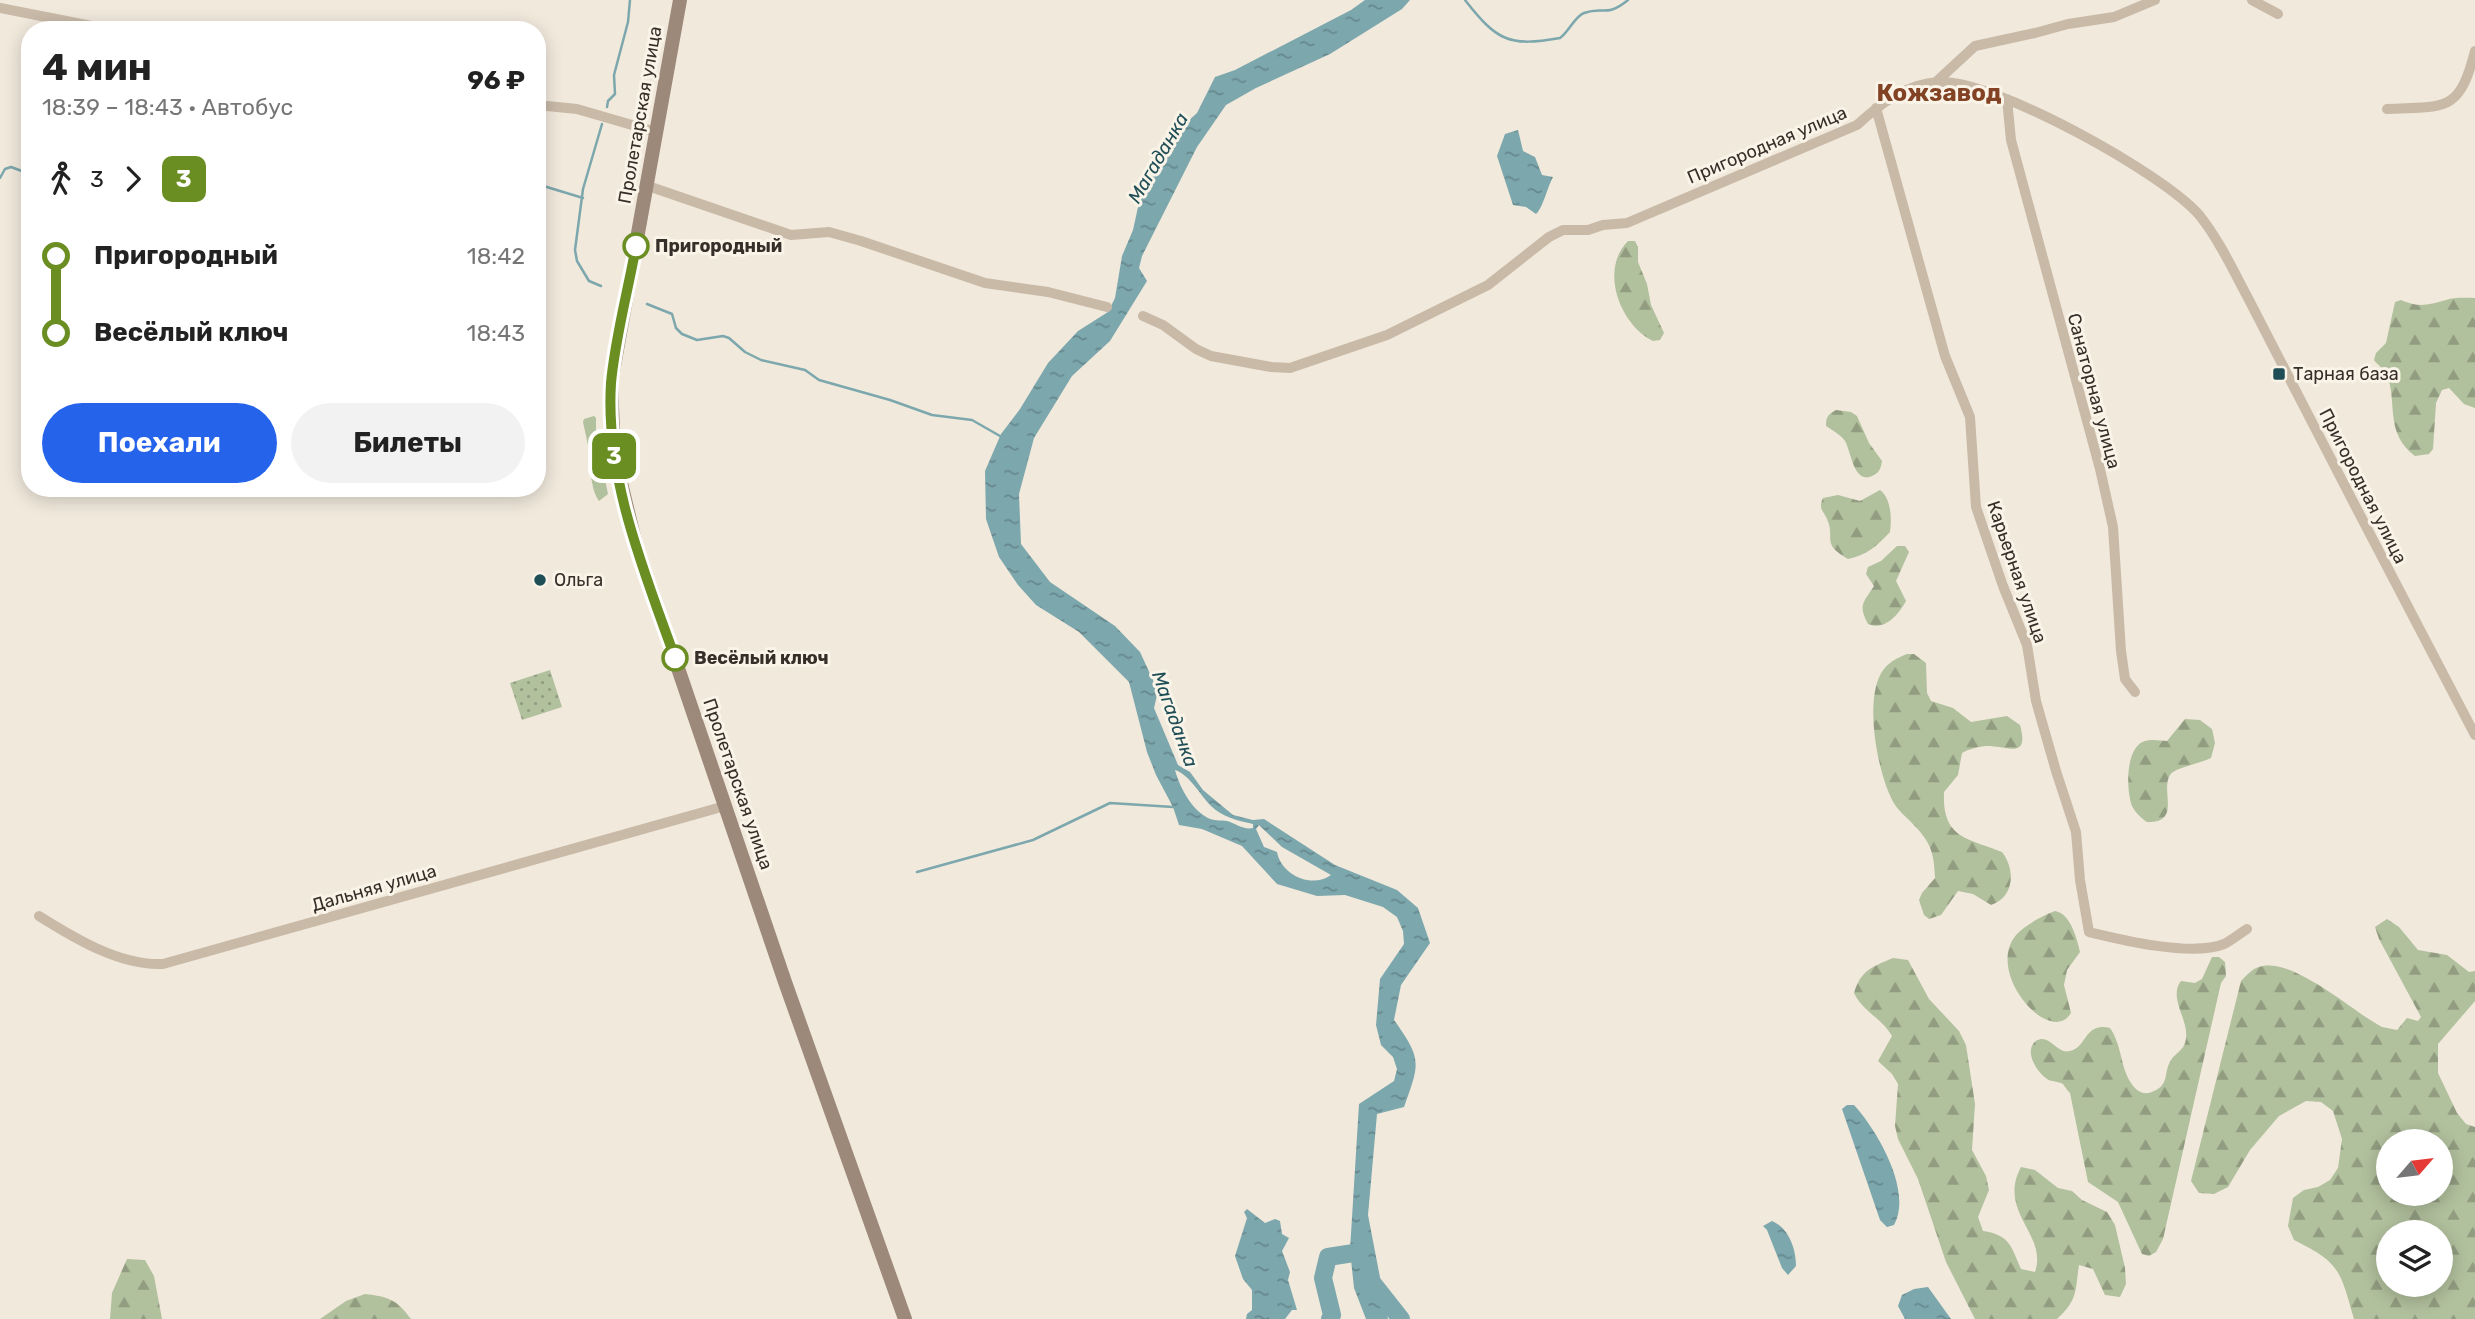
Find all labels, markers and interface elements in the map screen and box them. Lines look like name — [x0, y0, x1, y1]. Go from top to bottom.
street label: Пролетарская улица — [614, 25, 666, 205]
text: 4 мин — [42, 44, 152, 90]
text: 96 ₽ — [467, 65, 525, 96]
district label: Кожзавод — [1876, 79, 2002, 107]
text: 18:39 – 18:43 · Автобус — [42, 93, 293, 121]
street label: Пригородная улица — [1684, 101, 1850, 189]
water label: Магаданка — [1123, 109, 1193, 207]
icon: walk — [42, 160, 80, 198]
icon: forward — [114, 160, 152, 198]
text: 3 — [90, 165, 104, 193]
text: 3 — [176, 165, 192, 193]
marker: Пригородный — [623, 233, 649, 259]
place label: Пригородный — [655, 235, 782, 257]
text: Пригородный — [94, 240, 278, 271]
text: 18:42 — [467, 242, 525, 270]
street label: Санаторная улица — [2063, 311, 2125, 471]
text: Весёлый ключ — [94, 317, 289, 348]
text: 18:43 — [467, 319, 525, 347]
place label: Тарная база — [2293, 363, 2399, 385]
marker: Тарная база — [2271, 366, 2287, 382]
button: Поехали — [42, 403, 277, 483]
button: Билеты — [291, 403, 525, 483]
street label: Пригородная улица — [2314, 405, 2412, 567]
line badge: 3 — [591, 433, 637, 479]
text: 3 — [606, 442, 622, 470]
street label: Карьерная улица — [1982, 498, 2052, 646]
place label: Ольга — [554, 569, 603, 591]
marker: Ольга — [532, 572, 548, 588]
marker: Весёлый ключ — [662, 645, 688, 671]
place label: Весёлый ключ — [694, 647, 829, 669]
water label: Магаданка — [1147, 668, 1203, 770]
street label: Пролетарская улица — [698, 695, 778, 873]
street label: Дальняя улица — [309, 860, 439, 916]
north arrow — [2376, 1129, 2454, 1206]
map controls — [2376, 1129, 2453, 1297]
button: layers — [2376, 1220, 2453, 1297]

